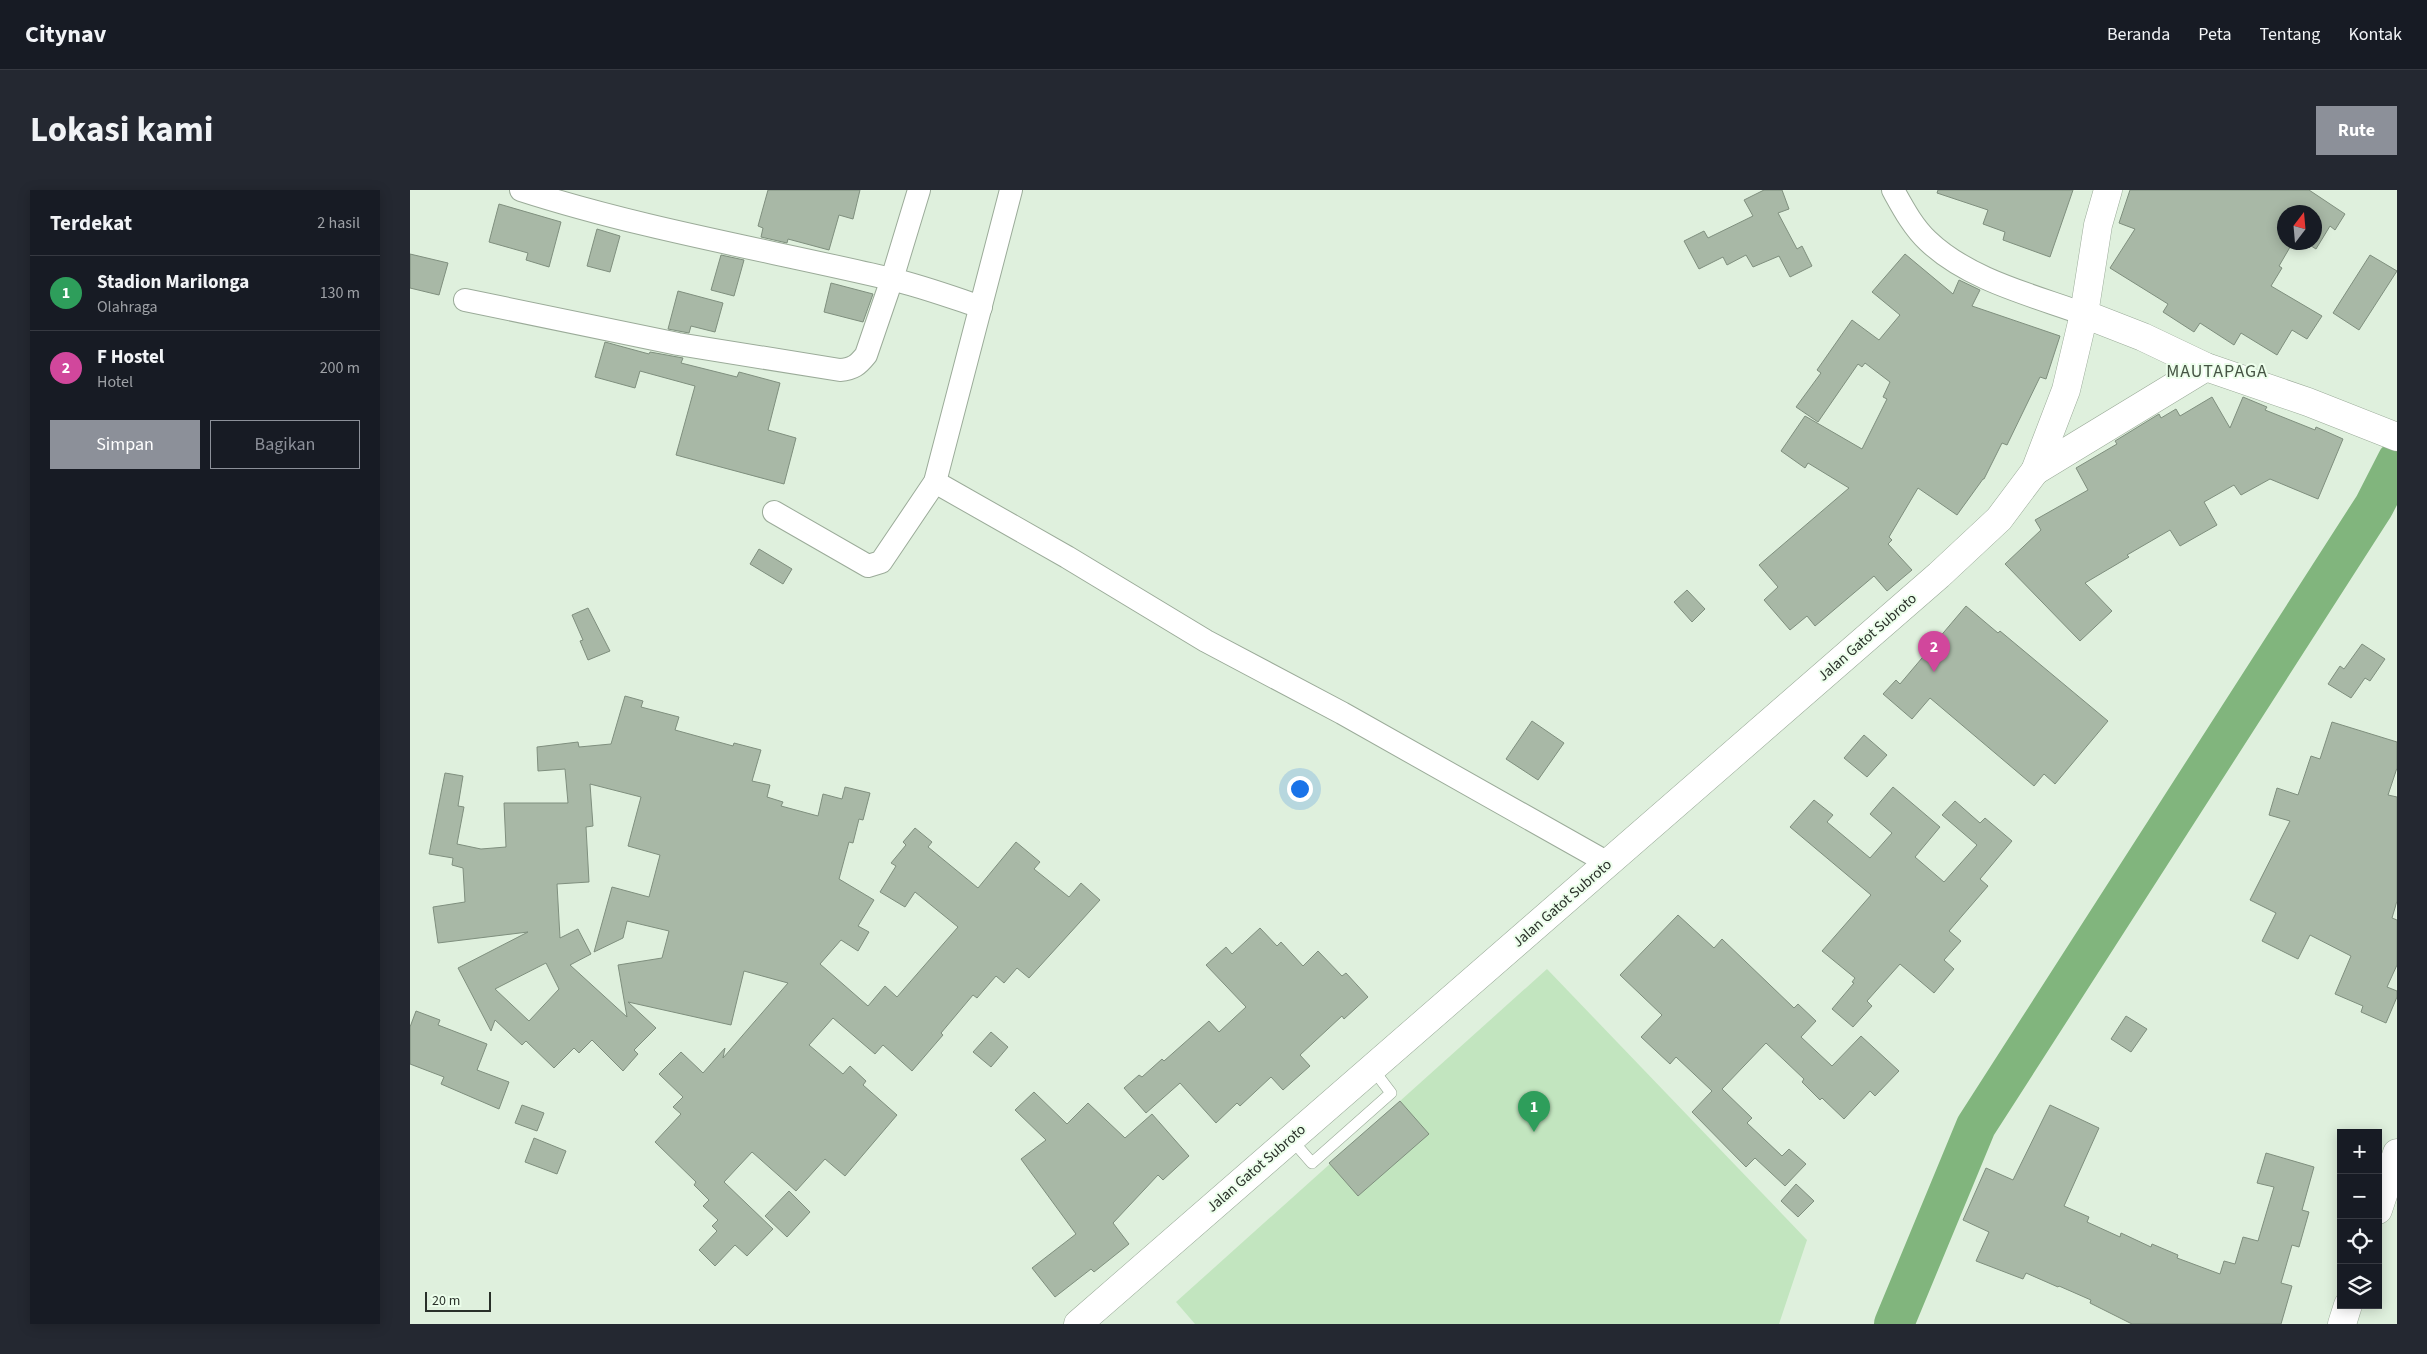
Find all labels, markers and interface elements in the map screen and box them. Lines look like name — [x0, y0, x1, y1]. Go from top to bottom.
text: Citynav — [25, 17, 106, 52]
text: Beranda — [2107, 22, 2170, 47]
text: Peta — [2198, 22, 2231, 47]
text: Tentang — [2259, 22, 2320, 47]
text: Kontak — [2348, 22, 2402, 47]
text: Lokasi kami — [30, 105, 213, 155]
button: Rute — [2316, 106, 2397, 155]
north arrow — [2277, 205, 2322, 250]
text: Terdekat — [50, 208, 132, 238]
text: 2 hasil — [317, 212, 360, 234]
text: Stadion Marilonga — [97, 269, 249, 296]
text: 1 — [62, 282, 70, 304]
text: 130 m — [320, 282, 360, 304]
text: Olahraga — [97, 296, 158, 318]
text: F Hostel — [97, 344, 164, 371]
text: 2 — [62, 357, 70, 379]
text: 200 m — [320, 357, 360, 379]
district label: MAUTAPAGA — [2166, 359, 2268, 384]
text: Hotel — [97, 371, 133, 393]
button: Simpan — [50, 420, 200, 469]
button: Bagikan — [210, 420, 360, 469]
street label: Jalan Gatot Subroto — [1813, 588, 1921, 686]
pin: 2 — [1918, 631, 1950, 672]
your location — [1287, 776, 1313, 802]
street label: Jalan Gatot Subroto — [1508, 854, 1616, 952]
pin: 1 — [1518, 1091, 1550, 1132]
street label: Jalan Gatot Subroto — [1202, 1119, 1310, 1217]
map controls — [2337, 1129, 2382, 1309]
button: + — [2337, 1129, 2382, 1174]
button: − — [2337, 1174, 2382, 1219]
button: locate — [2337, 1219, 2382, 1264]
button: layers — [2337, 1264, 2382, 1309]
scale bar — [425, 1289, 491, 1312]
text: 20 m — [432, 1291, 460, 1311]

